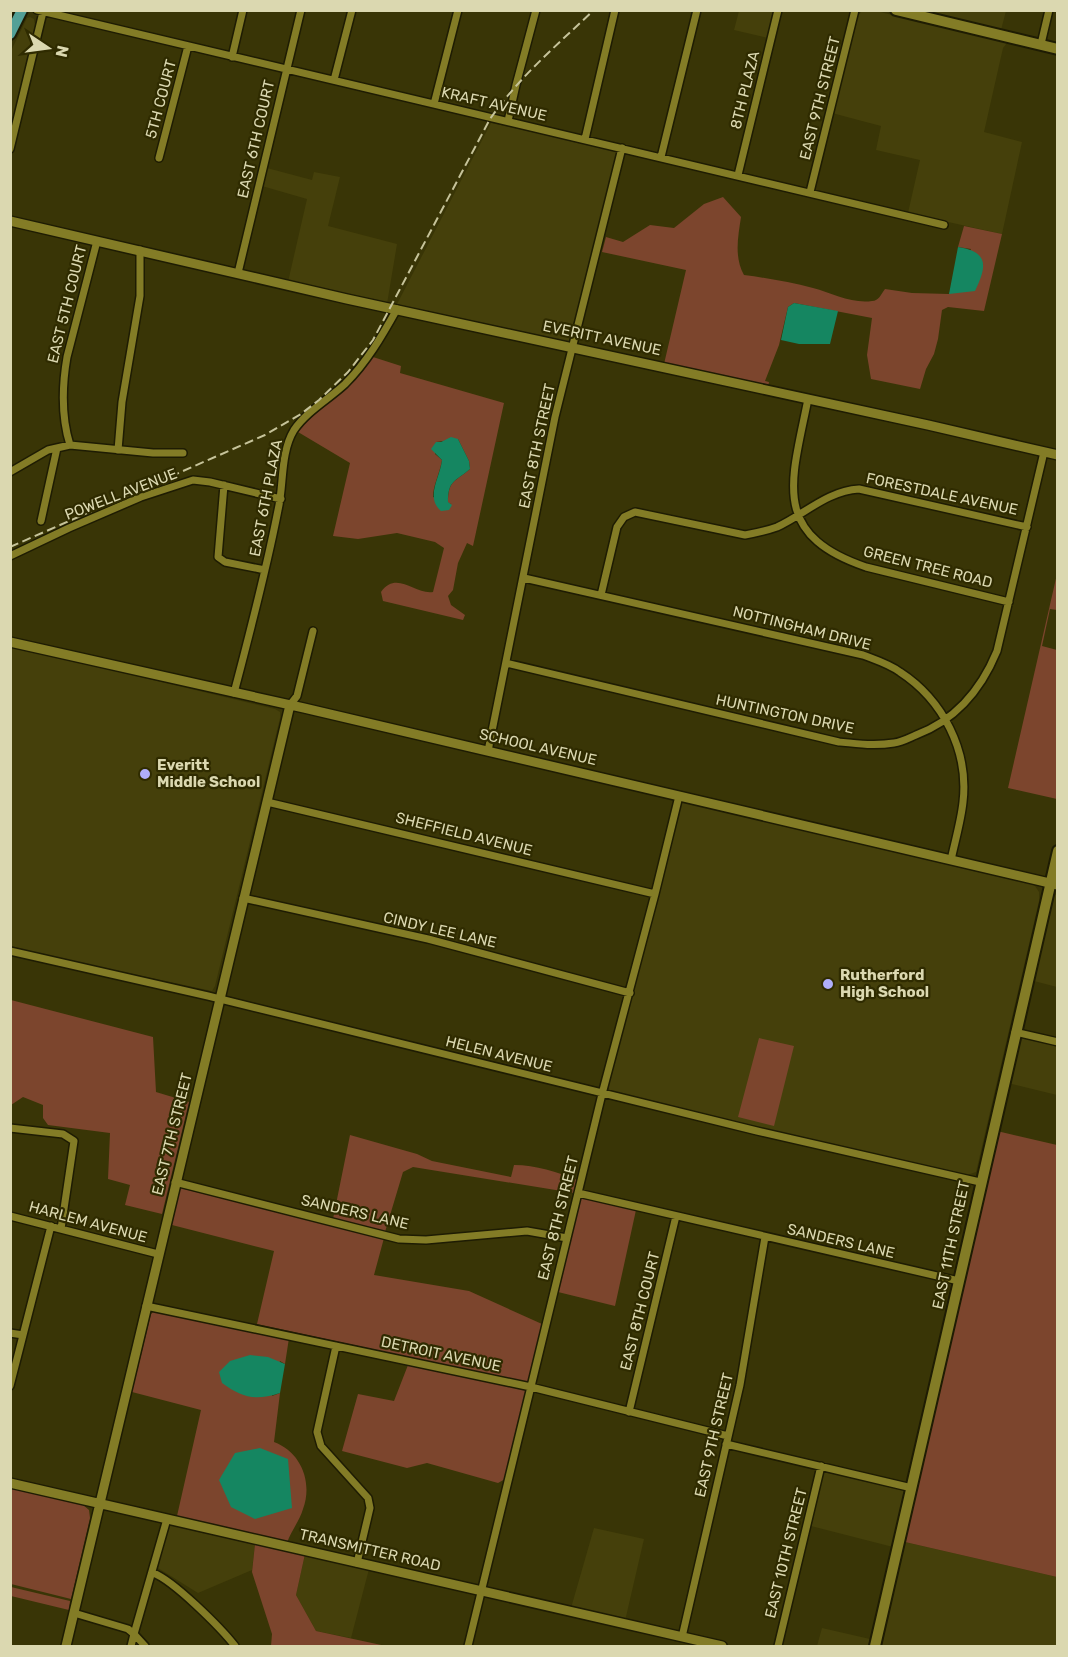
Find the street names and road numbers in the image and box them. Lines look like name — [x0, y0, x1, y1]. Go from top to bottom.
street label: EAST 9TH STREET — [796, 34, 844, 162]
street label: 8TH PLAZA — [727, 49, 763, 131]
street label: 5TH COURT — [142, 57, 180, 140]
street label: EAST 6TH COURT — [234, 78, 278, 200]
street label: KRAFT AVENUE — [440, 83, 548, 125]
street label: EAST 5TH COURT — [44, 243, 90, 365]
street label: EVERITT AVENUE — [541, 317, 663, 359]
street label: EAST 8TH STREET — [515, 382, 559, 510]
street label: EAST 6TH PLAZA — [246, 438, 286, 558]
street label: POWELL AVENUE — [62, 464, 180, 524]
street label: FORESTDALE AVENUE — [864, 469, 1020, 519]
street label: GREEN TREE ROAD — [862, 542, 994, 592]
street label: NOTTINGHAM DRIVE — [731, 602, 873, 654]
street label: HUNTINGTON DRIVE — [714, 691, 856, 737]
street label: SCHOOL AVENUE — [478, 725, 598, 769]
street label: SHEFFIELD AVENUE — [394, 808, 534, 860]
street label: CINDY LEE LANE — [382, 908, 498, 952]
street label: HELEN AVENUE — [444, 1032, 554, 1076]
street label: EAST 7TH STREET — [148, 1071, 196, 1197]
street label: EAST 8TH STREET — [534, 1154, 582, 1282]
street label: EAST 11TH STREET — [929, 1179, 973, 1311]
street label: SANDERS LANE — [299, 1191, 411, 1233]
street label: HARLEM AVENUE — [27, 1198, 149, 1246]
street label: SANDERS LANE — [785, 1220, 897, 1262]
street label: EAST 8TH COURT — [617, 1249, 664, 1372]
street label: DETROIT AVENUE — [379, 1333, 503, 1375]
street label: EAST 9TH STREET — [691, 1371, 737, 1499]
street label: EAST 10TH STREET — [761, 1486, 811, 1620]
street label: TRANSMITTER ROAD — [298, 1525, 442, 1575]

